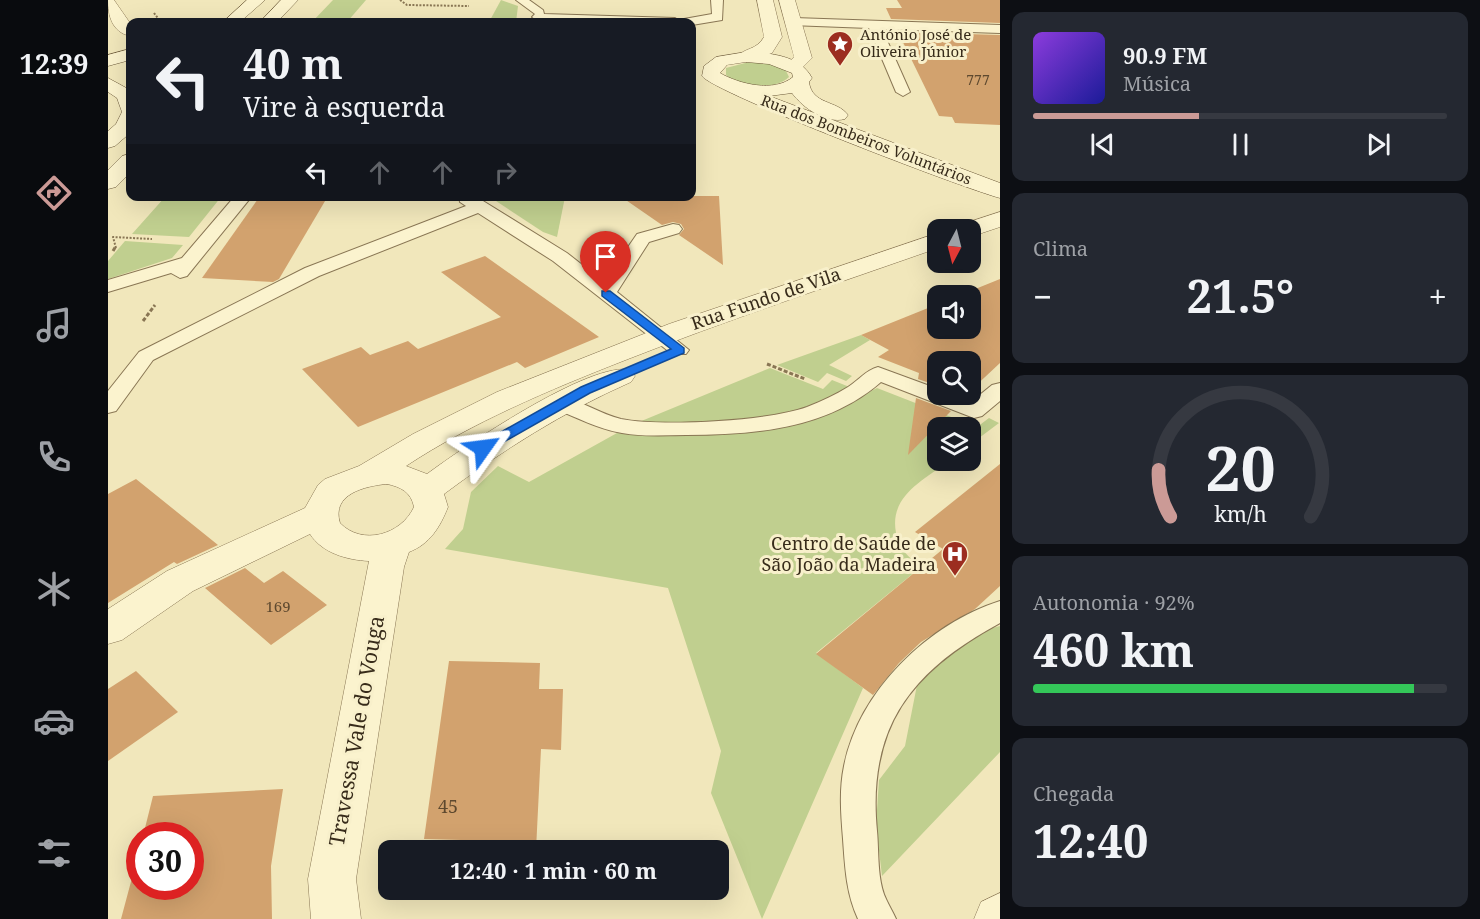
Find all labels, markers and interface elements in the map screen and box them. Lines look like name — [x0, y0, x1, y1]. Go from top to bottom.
place label: António José de Oliveira Júnior — [860, 24, 971, 61]
place icon: António José de Oliveira Júnior — [825, 29, 855, 67]
text: 40 m — [243, 34, 343, 91]
text: 90.9 FM — [1123, 40, 1207, 70]
icon: left — [144, 42, 222, 120]
text: 12:39 — [19, 45, 89, 82]
house number: 777 — [966, 70, 990, 89]
text: Música — [1123, 70, 1191, 97]
text: Vire à esquerda — [243, 88, 446, 125]
street label: Rua dos Bombeiros Voluntários — [758, 90, 975, 189]
icon: previous — [1086, 128, 1119, 161]
icon: pause — [1224, 128, 1257, 161]
icon: next — [1362, 128, 1395, 161]
icon: left — [300, 156, 333, 189]
icon: ahead — [363, 156, 396, 189]
icon: ahead — [426, 156, 459, 189]
icon: right — [489, 156, 522, 189]
icon: directions — [33, 172, 75, 214]
north arrow — [927, 219, 981, 273]
map controls — [927, 219, 981, 471]
pin — [580, 231, 631, 293]
text: Clima — [1033, 235, 1088, 262]
icon: arrive — [589, 240, 622, 273]
street label: Rua Fundo de Vila — [688, 261, 844, 335]
text: 21.5° — [1187, 265, 1294, 326]
text: − — [1033, 274, 1052, 319]
text: + — [1429, 274, 1447, 319]
button: sound — [927, 285, 981, 339]
icon: music — [33, 304, 75, 346]
button: search — [927, 351, 981, 405]
position arrow — [451, 416, 515, 480]
button: layers — [927, 417, 981, 471]
text: 20 — [1205, 424, 1275, 509]
icon: phone — [33, 436, 75, 478]
text: km/h — [1214, 499, 1267, 528]
place label: Centro de Saúde de São João da Madeira — [761, 531, 936, 576]
hospital icon: Centro de Saúde de São João da Madeira — [940, 539, 970, 577]
icon: climate — [33, 568, 75, 610]
text: Autonomia · 92% — [1033, 589, 1195, 616]
house number: 169 — [265, 596, 291, 616]
street label: Travessa Vale do Vouga — [322, 613, 390, 848]
text: 460 km — [1033, 619, 1194, 680]
icon: car — [33, 700, 75, 742]
text: Chegada — [1033, 780, 1114, 807]
house number: 45 — [438, 794, 458, 818]
text: 12:40 — [1033, 810, 1148, 871]
speed limit sign: 30 — [126, 822, 204, 900]
icon: filters — [33, 832, 75, 874]
text: 12:40 · 1 min · 60 m — [450, 855, 657, 885]

